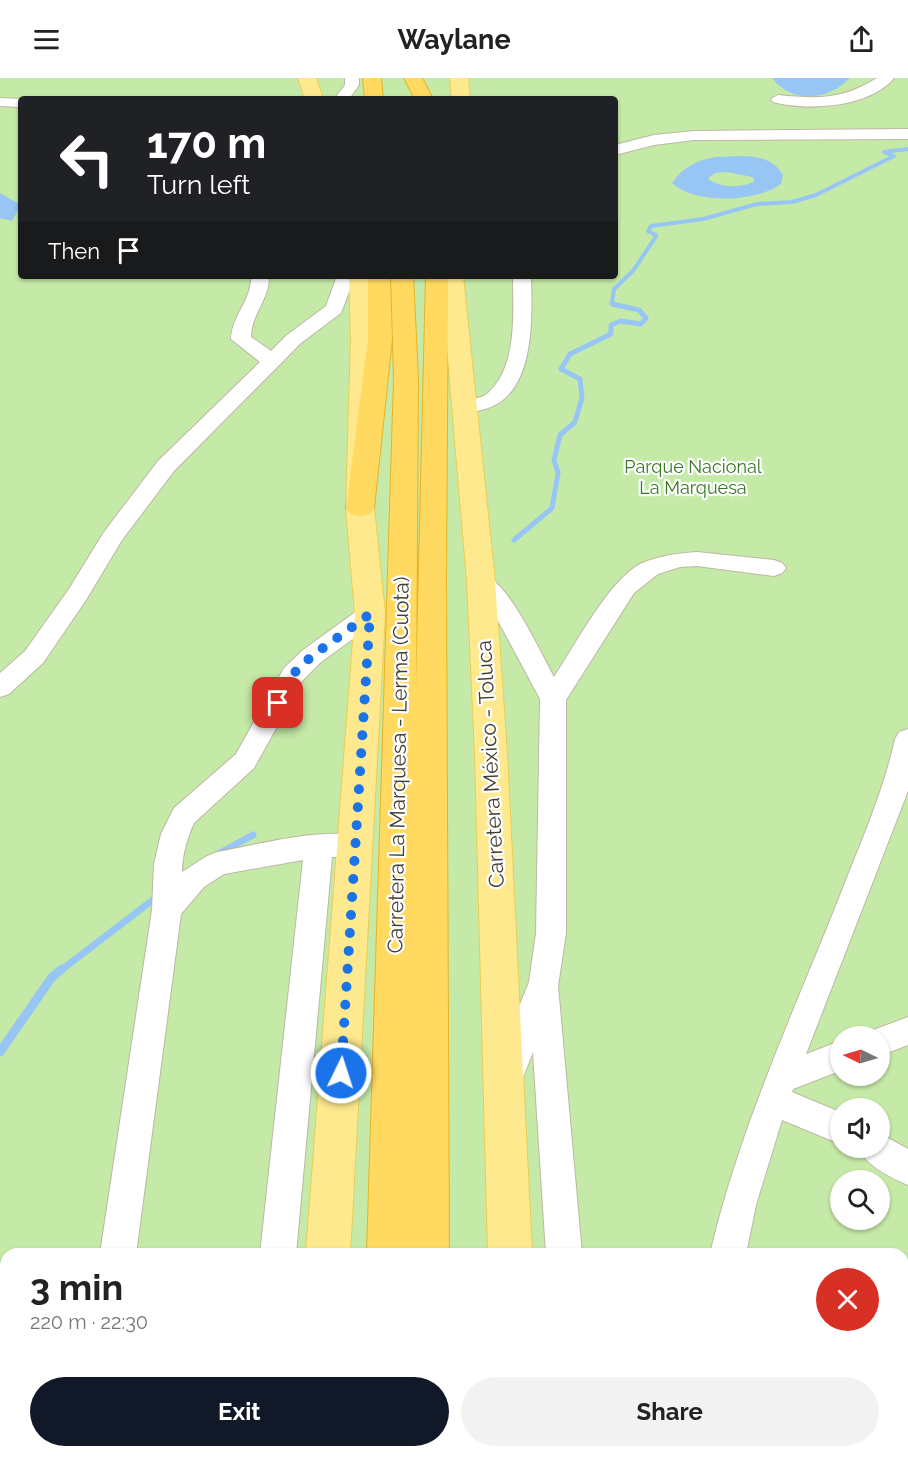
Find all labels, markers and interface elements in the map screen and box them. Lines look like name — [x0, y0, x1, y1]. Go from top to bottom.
icon: menu — [30, 23, 63, 56]
icon: share — [845, 23, 878, 56]
text: Waylane — [397, 24, 511, 55]
text: 170 m — [147, 119, 266, 168]
icon: left — [48, 120, 126, 198]
text: Turn left — [147, 169, 250, 200]
icon: arrive — [112, 234, 145, 267]
text: Then — [48, 238, 100, 264]
park label: Parque Nacional La Marquesa — [624, 456, 762, 498]
street label: Carretera La Marquesa - Lerma (Cuota) — [382, 576, 414, 954]
street label: Carretera México - Toluca — [471, 639, 509, 889]
pin — [252, 677, 303, 728]
icon: arrive — [261, 686, 294, 719]
north arrow — [830, 1026, 890, 1086]
map controls — [830, 1026, 890, 1230]
position arrow — [309, 1041, 373, 1105]
button: sound — [830, 1098, 890, 1158]
button: search — [830, 1170, 890, 1230]
text: 3 min — [30, 1266, 123, 1308]
button: close — [816, 1268, 879, 1331]
text: 220 m · 22:30 — [30, 1310, 148, 1334]
button: Exit — [30, 1377, 449, 1446]
button: Share — [461, 1377, 879, 1446]

